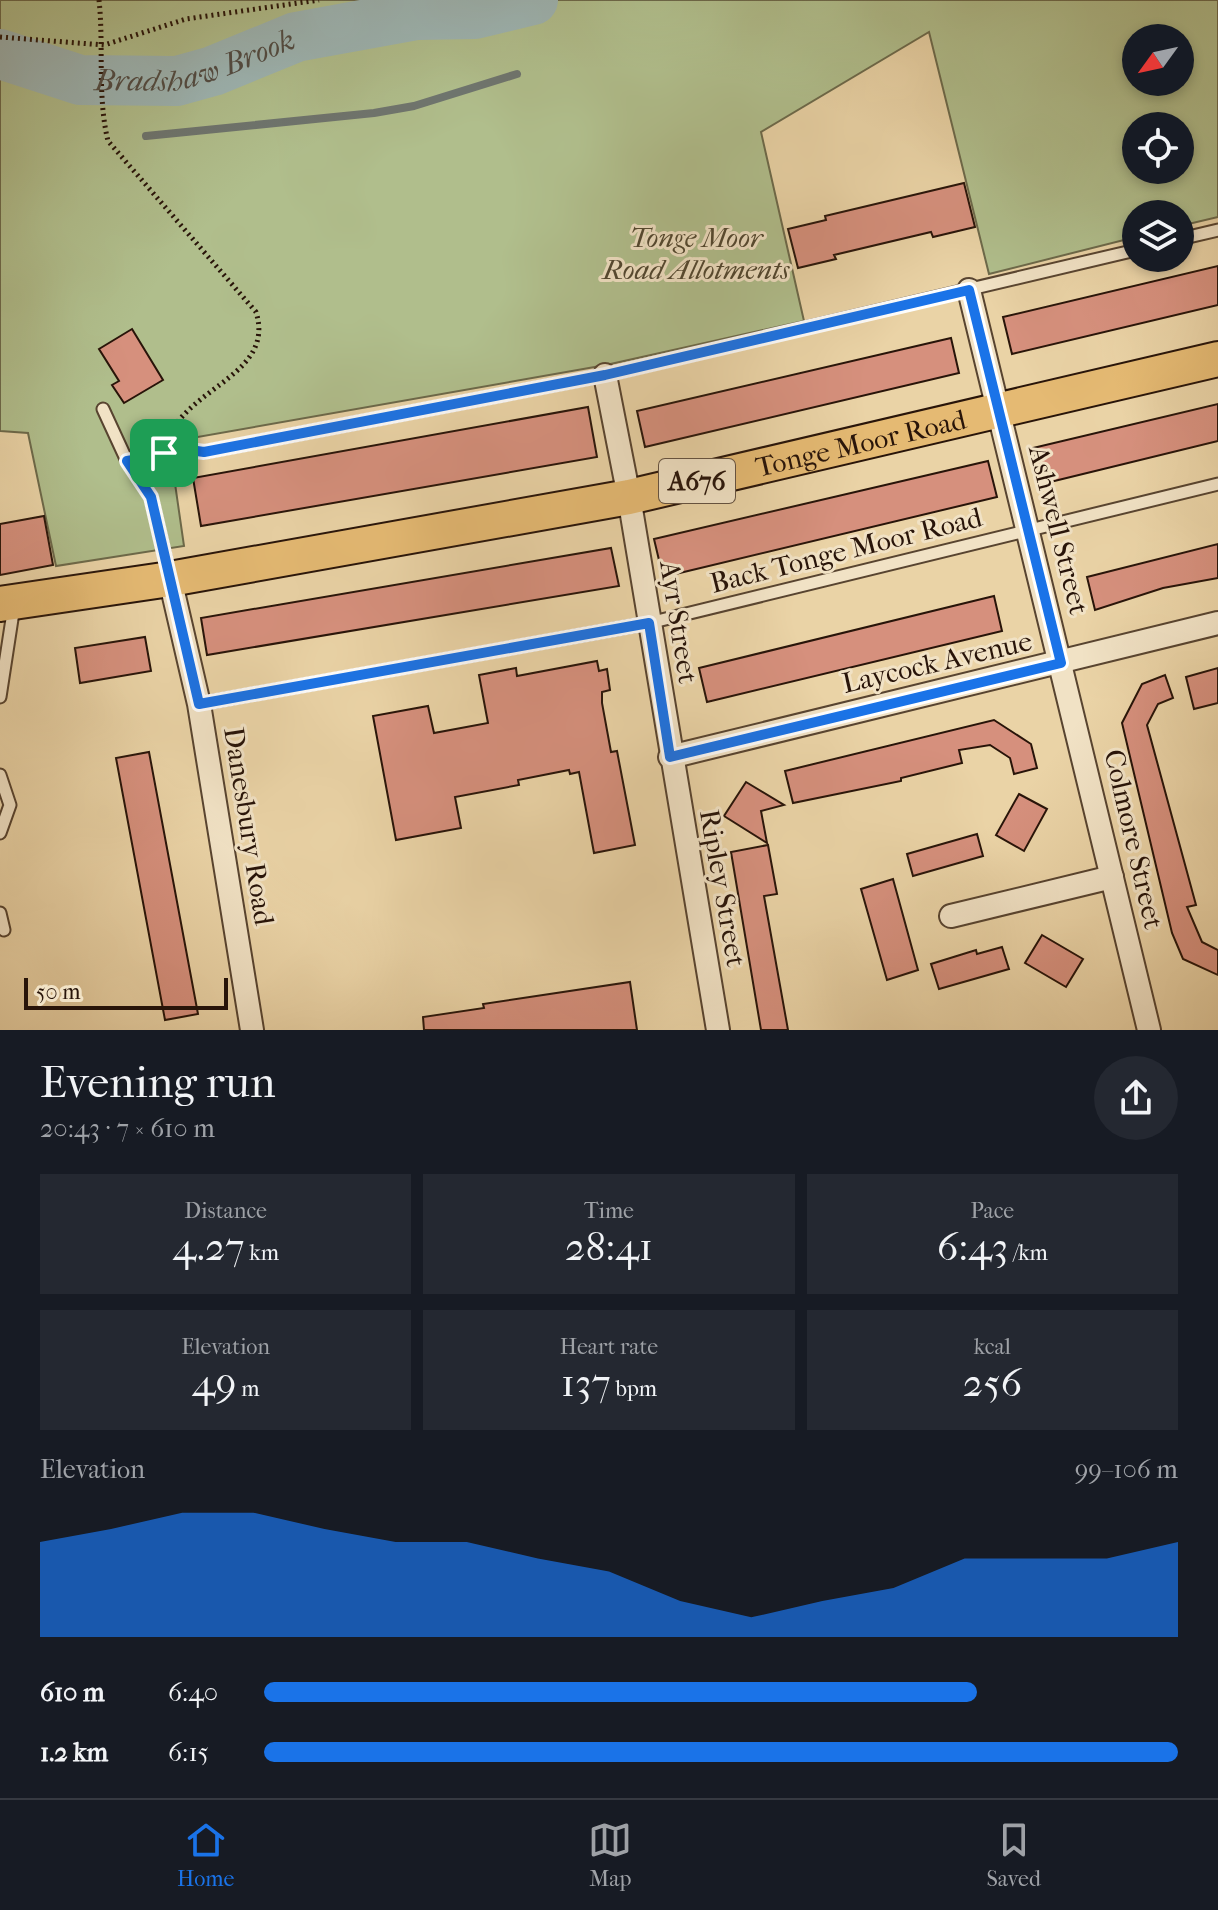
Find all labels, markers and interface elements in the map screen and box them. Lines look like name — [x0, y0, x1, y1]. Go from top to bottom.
water label: Bradshaw Brook — [92, 22, 300, 99]
north arrow — [1122, 24, 1194, 96]
map controls — [1122, 24, 1194, 272]
button: locate — [1122, 112, 1194, 184]
button: layers — [1122, 200, 1194, 272]
park label: Tonge Moor Road Allotments — [601, 221, 791, 286]
street label: Tonge Moor Road — [752, 402, 970, 483]
pin — [130, 419, 198, 487]
icon: arrive — [142, 431, 186, 475]
street label: Ashwell Street — [1022, 441, 1096, 618]
road number: A676 — [659, 459, 735, 503]
street label: Back Tonge Moor Road — [707, 500, 986, 600]
street label: Ayr Street — [653, 557, 705, 686]
street label: Laycock Avenue — [839, 624, 1035, 700]
street label: Danesbury Road — [217, 725, 281, 928]
street label: Colmore Street — [1097, 746, 1171, 932]
street label: Ripley Street — [693, 807, 753, 969]
scale bar — [24, 974, 228, 1010]
text: 50 m — [36, 979, 81, 1005]
button: share — [1094, 1056, 1178, 1140]
text: Evening run — [40, 1057, 275, 1108]
text: 20:43 · 7 × 610 m — [40, 1113, 215, 1144]
text: Distance — [184, 1198, 267, 1224]
text: Time — [584, 1198, 634, 1224]
text: Pace — [970, 1198, 1014, 1224]
text: 4.27 — [172, 1224, 245, 1270]
text: 28:41 — [565, 1224, 653, 1270]
text: 6:43 — [937, 1224, 1008, 1270]
text: km — [245, 1240, 279, 1266]
text: /km — [1008, 1240, 1048, 1266]
text: Elevation — [181, 1334, 270, 1360]
text: Heart rate — [560, 1334, 658, 1360]
text: kcal — [974, 1334, 1011, 1360]
text: 49 — [192, 1360, 236, 1406]
text: 137 — [561, 1360, 611, 1406]
text: 256 — [963, 1360, 1022, 1406]
text: m — [236, 1376, 259, 1402]
text: bpm — [611, 1376, 657, 1402]
text: Elevation — [40, 1454, 145, 1485]
text: 99–106 m — [1075, 1454, 1178, 1485]
text: 610 m — [40, 1677, 105, 1708]
text: 6:40 — [168, 1677, 218, 1708]
text: 1.2 km — [40, 1737, 108, 1768]
text: 6:15 — [168, 1737, 209, 1768]
tab: Home — [177, 1818, 234, 1892]
tab: Map — [588, 1818, 632, 1892]
tab: Saved — [986, 1818, 1041, 1892]

